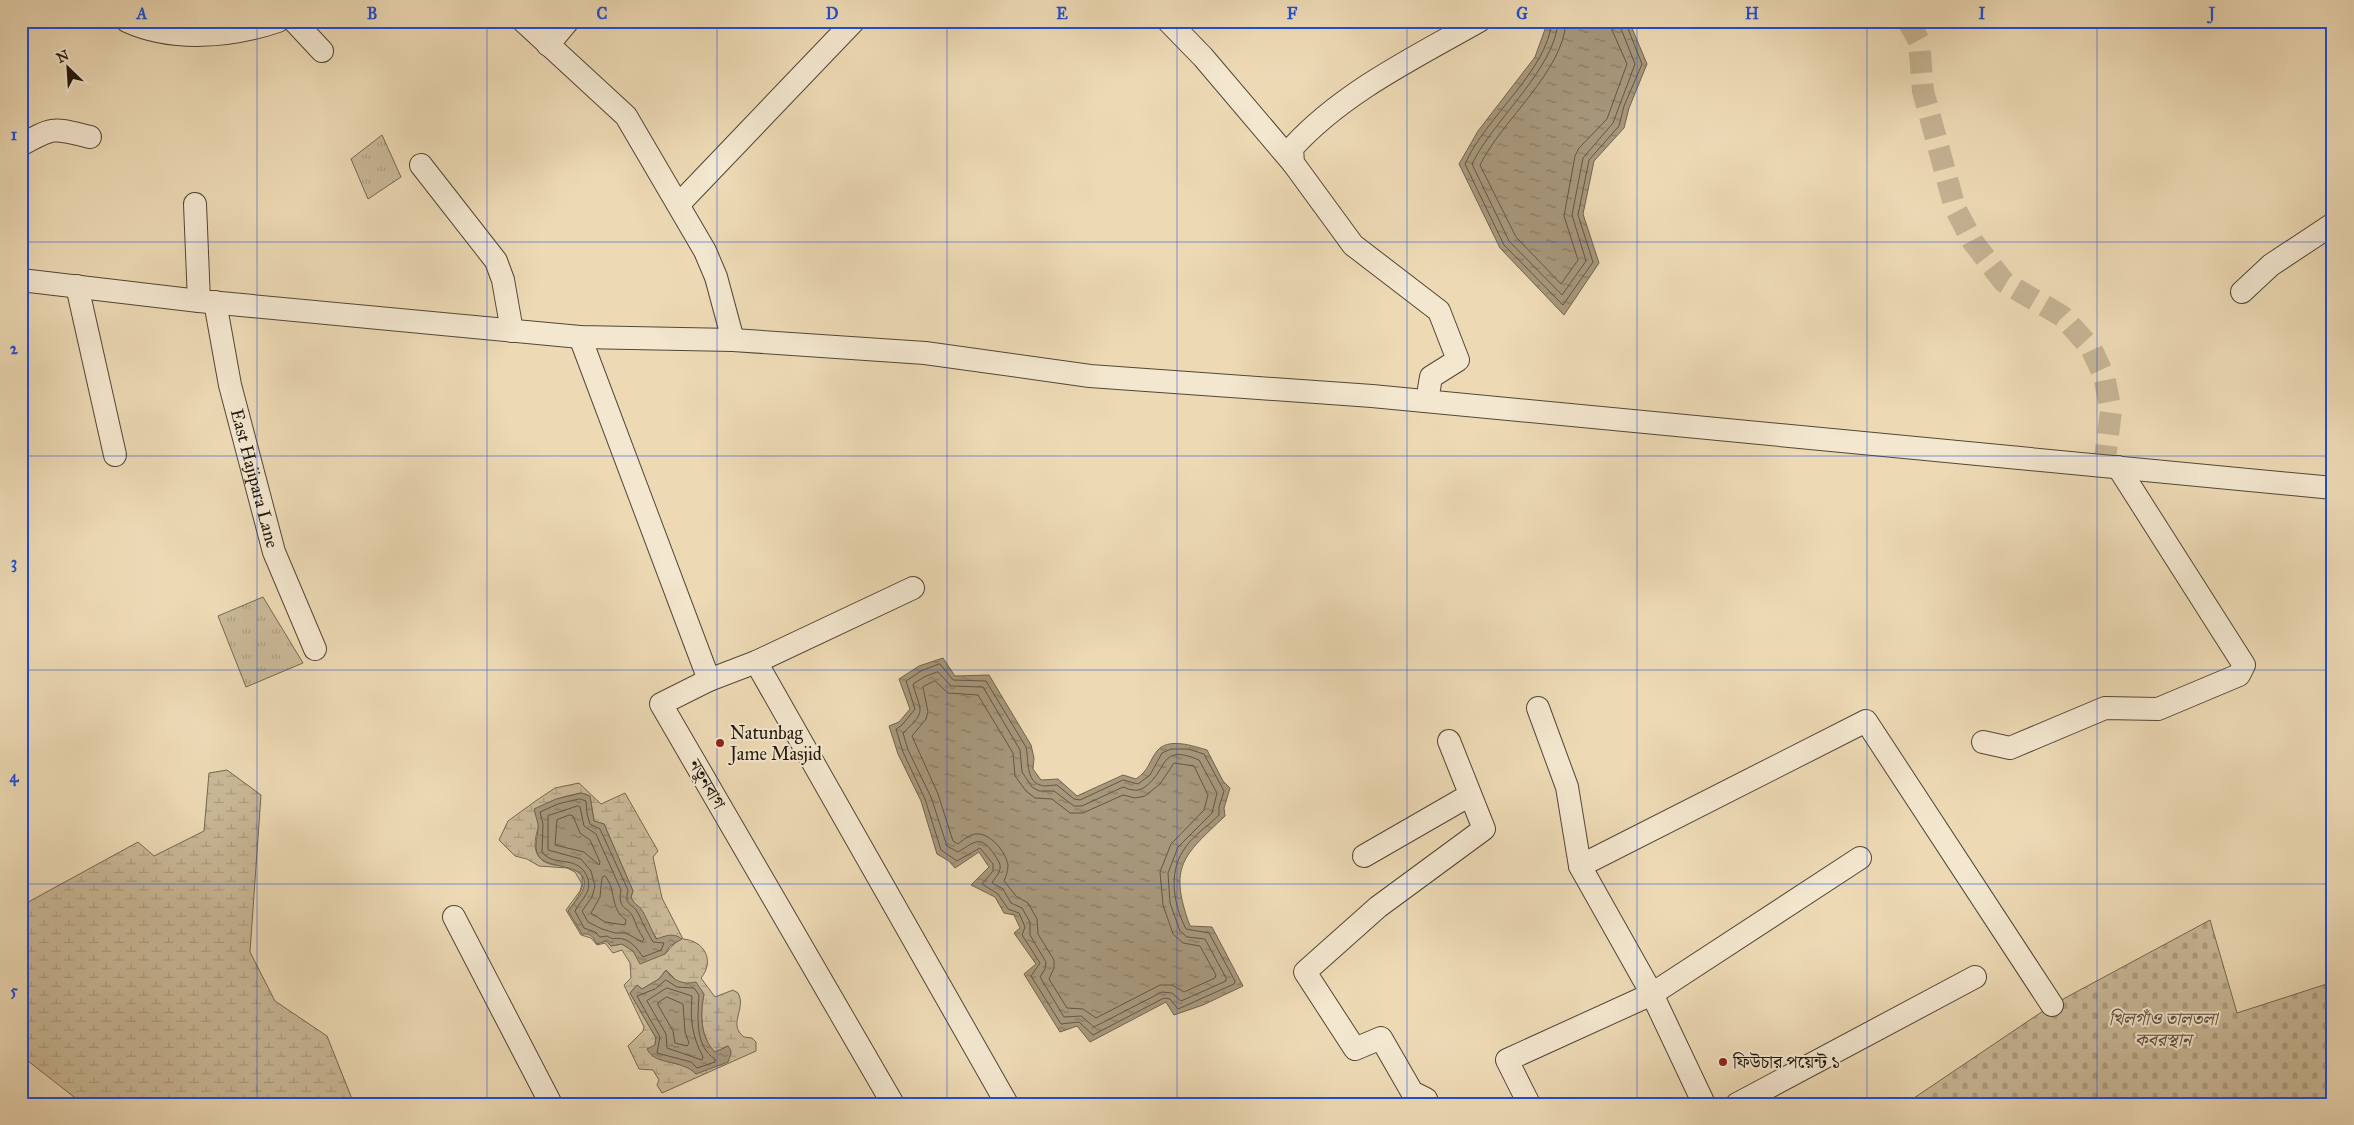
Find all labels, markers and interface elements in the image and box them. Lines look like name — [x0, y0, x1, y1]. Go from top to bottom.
text: A — [136, 4, 148, 23]
text: B — [367, 4, 377, 23]
text: C — [597, 4, 608, 23]
text: D — [826, 4, 839, 23]
text: E — [1056, 4, 1068, 23]
text: F — [1287, 4, 1298, 23]
text: G — [1516, 4, 1528, 23]
text: H — [1745, 4, 1759, 23]
text: I — [1979, 4, 1986, 23]
text: J — [2207, 4, 2216, 24]
north arrow — [42, 42, 92, 92]
text: N — [54, 46, 72, 67]
text: 1 — [11, 125, 18, 144]
text: 2 — [10, 339, 19, 358]
street label: East Hajipara Lane — [226, 407, 283, 550]
text: 3 — [11, 553, 17, 573]
place label: Natunbag Jame Masjid — [728, 722, 822, 766]
marker: Natunbag Jame Masjid — [714, 737, 726, 749]
street label: নতুনবাগ — [683, 754, 731, 814]
text: 4 — [10, 767, 20, 787]
text: 5 — [10, 981, 18, 1000]
park label: খিলগাঁও তালতলা কবরস্থান — [2109, 1008, 2220, 1051]
place label: ফিউচার পয়েন্ট ১ — [1732, 1051, 1840, 1073]
marker: ফিউচার পয়েন্ট ১ — [1717, 1056, 1729, 1068]

